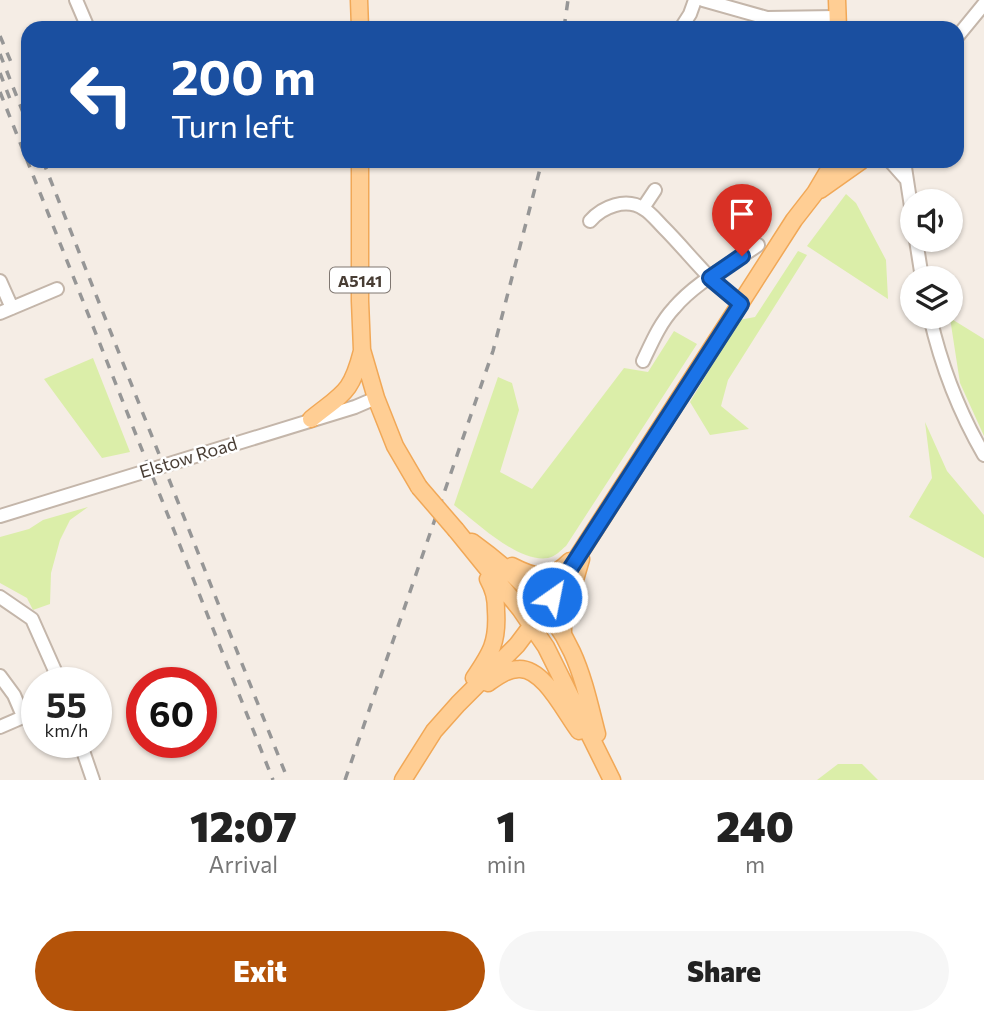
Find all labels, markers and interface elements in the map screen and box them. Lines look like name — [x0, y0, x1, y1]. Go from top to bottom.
text: 200 m — [171, 45, 316, 105]
icon: left — [56, 49, 147, 140]
text: Turn left — [171, 105, 295, 145]
pin — [712, 184, 772, 256]
map controls — [900, 189, 963, 329]
button: sound — [900, 189, 963, 252]
icon: arrive — [723, 195, 761, 233]
button: layers — [900, 266, 963, 329]
road number: A5141 — [330, 268, 390, 292]
street label: Elstow Road — [136, 432, 240, 482]
position arrow — [515, 560, 589, 634]
speed limit sign: 60 — [126, 667, 217, 758]
text: 55 — [46, 682, 87, 725]
text: km/h — [45, 719, 88, 741]
text: 12:07 — [190, 799, 297, 851]
text: 1 — [497, 799, 516, 851]
text: 240 — [716, 799, 794, 851]
text: Arrival — [209, 850, 278, 878]
text: min — [487, 850, 526, 878]
text: m — [745, 850, 765, 878]
button: Exit — [35, 931, 485, 1011]
button: Share — [499, 931, 949, 1011]

